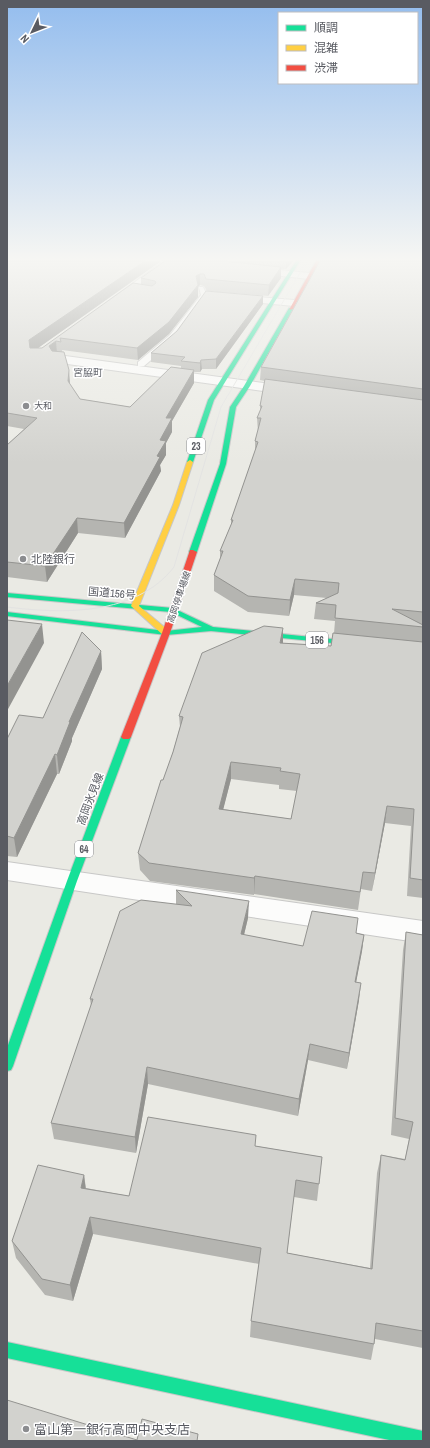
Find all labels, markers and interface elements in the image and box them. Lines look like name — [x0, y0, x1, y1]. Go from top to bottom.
north arrow — [12, 12, 52, 52]
legend — [278, 12, 418, 84]
text: 順調 — [314, 20, 338, 36]
text: N — [17, 32, 32, 46]
text: 混雑 — [314, 40, 338, 56]
text: 渋滞 — [314, 60, 338, 76]
district label: 宮脇町 — [73, 366, 103, 379]
place label: 大和 — [34, 400, 52, 412]
marker: 大和 — [21, 401, 31, 411]
road number: 23 — [187, 438, 205, 454]
place label: 北陸銀行 — [31, 552, 75, 566]
marker: 北陸銀行 — [18, 554, 28, 564]
street label: 高岡停車場線 — [165, 569, 194, 624]
street label: 国道156号 — [87, 584, 137, 602]
road number: 156 — [306, 632, 328, 648]
street label: 高岡氷見線 — [74, 771, 106, 827]
road number: 64 — [75, 841, 93, 857]
place label: 富山第一銀行高岡中央支店 — [34, 1421, 190, 1438]
marker: 富山第一銀行高岡中央支店 — [21, 1424, 31, 1434]

